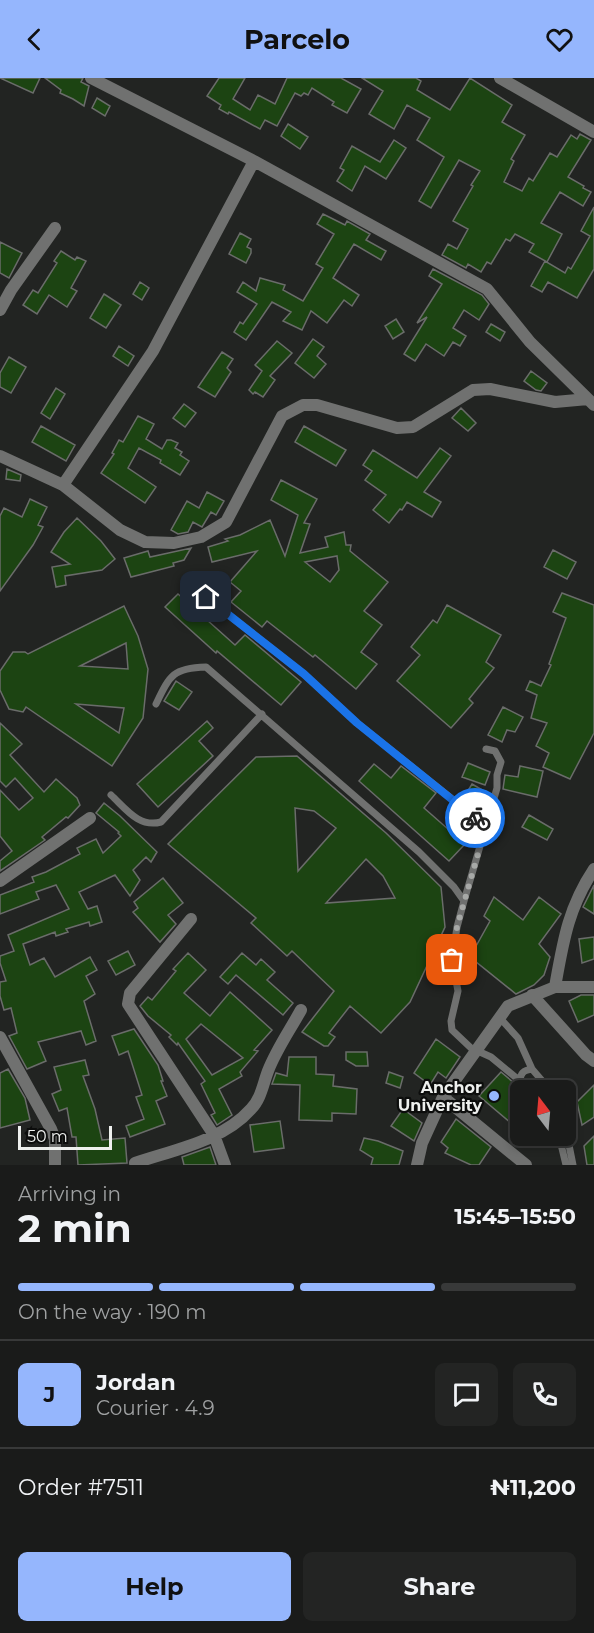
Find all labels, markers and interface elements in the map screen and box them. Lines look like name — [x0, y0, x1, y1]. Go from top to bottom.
icon: back — [18, 23, 51, 56]
text: Parcelo — [244, 23, 350, 56]
icon: heart — [543, 23, 576, 56]
pin — [180, 571, 231, 622]
icon: home — [189, 580, 222, 613]
courier — [445, 788, 505, 848]
icon: bike — [459, 802, 492, 835]
pin — [426, 934, 477, 985]
icon: bag — [435, 943, 468, 976]
place label: Anchor University — [398, 1078, 482, 1115]
north arrow — [510, 1080, 576, 1146]
map controls — [510, 1080, 576, 1146]
marker: Anchor University — [487, 1089, 501, 1103]
scale bar — [18, 1123, 112, 1150]
text: 50 m — [27, 1127, 68, 1146]
text: Arriving in — [18, 1182, 121, 1206]
text: 15:45–15:50 — [454, 1203, 576, 1230]
text: 2 min — [18, 1204, 132, 1252]
text: On the way · 190 m — [18, 1300, 207, 1324]
button: chat — [435, 1363, 498, 1426]
button: phone — [513, 1363, 576, 1426]
text: Jordan — [96, 1369, 176, 1396]
text: J — [44, 1381, 55, 1408]
text: Courier · 4.9 — [96, 1396, 215, 1420]
text: Order #7511 — [18, 1474, 144, 1501]
text: ₦11,200 — [490, 1474, 576, 1501]
button: Help — [18, 1552, 291, 1621]
button: Share — [303, 1552, 576, 1621]

